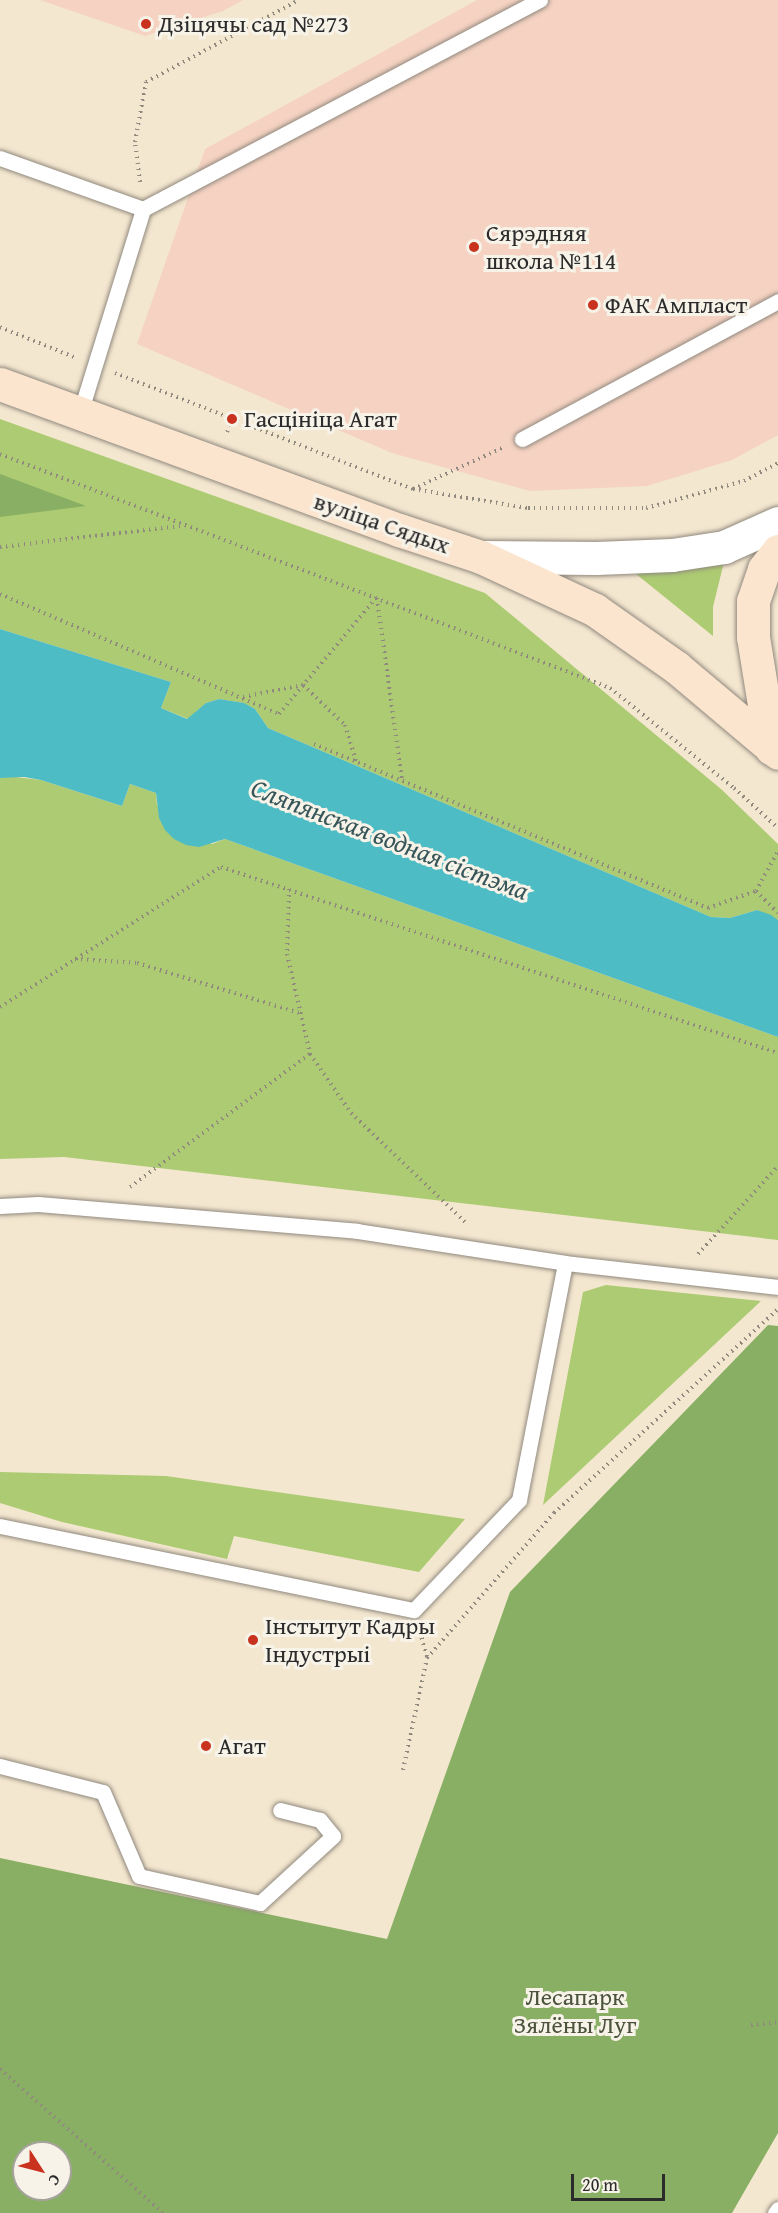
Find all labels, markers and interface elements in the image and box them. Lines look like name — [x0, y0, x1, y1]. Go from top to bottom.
place label: Дзіцячы сад №273 — [158, 10, 349, 38]
marker: Дзіцячы сад №273 — [139, 17, 153, 31]
place label: Сярэдняя школа №114 — [486, 219, 616, 275]
marker: Сярэдняя школа №114 — [467, 240, 481, 254]
place label: ФАК Ампласт — [605, 291, 747, 319]
marker: ФАК Ампласт — [586, 298, 600, 312]
place label: Гасцініца Агат — [244, 405, 397, 433]
marker: Гасцініца Агат — [225, 412, 239, 426]
street label: вуліца Сядых — [310, 486, 454, 560]
water label: Сляпянская водная сістэма — [247, 772, 533, 906]
place label: Інстытут Кадры Індустрыі — [265, 1612, 435, 1668]
marker: Інстытут Кадры Індустрыі — [246, 1633, 260, 1647]
place label: Агат — [218, 1732, 266, 1760]
marker: Агат — [199, 1739, 213, 1753]
park label: Лесапарк Зялёны Луг — [514, 1983, 636, 2039]
north arrow — [12, 2141, 72, 2201]
scale bar — [574, 2162, 668, 2200]
text: С — [43, 2170, 67, 2191]
text: 20 m — [582, 2171, 618, 2198]

